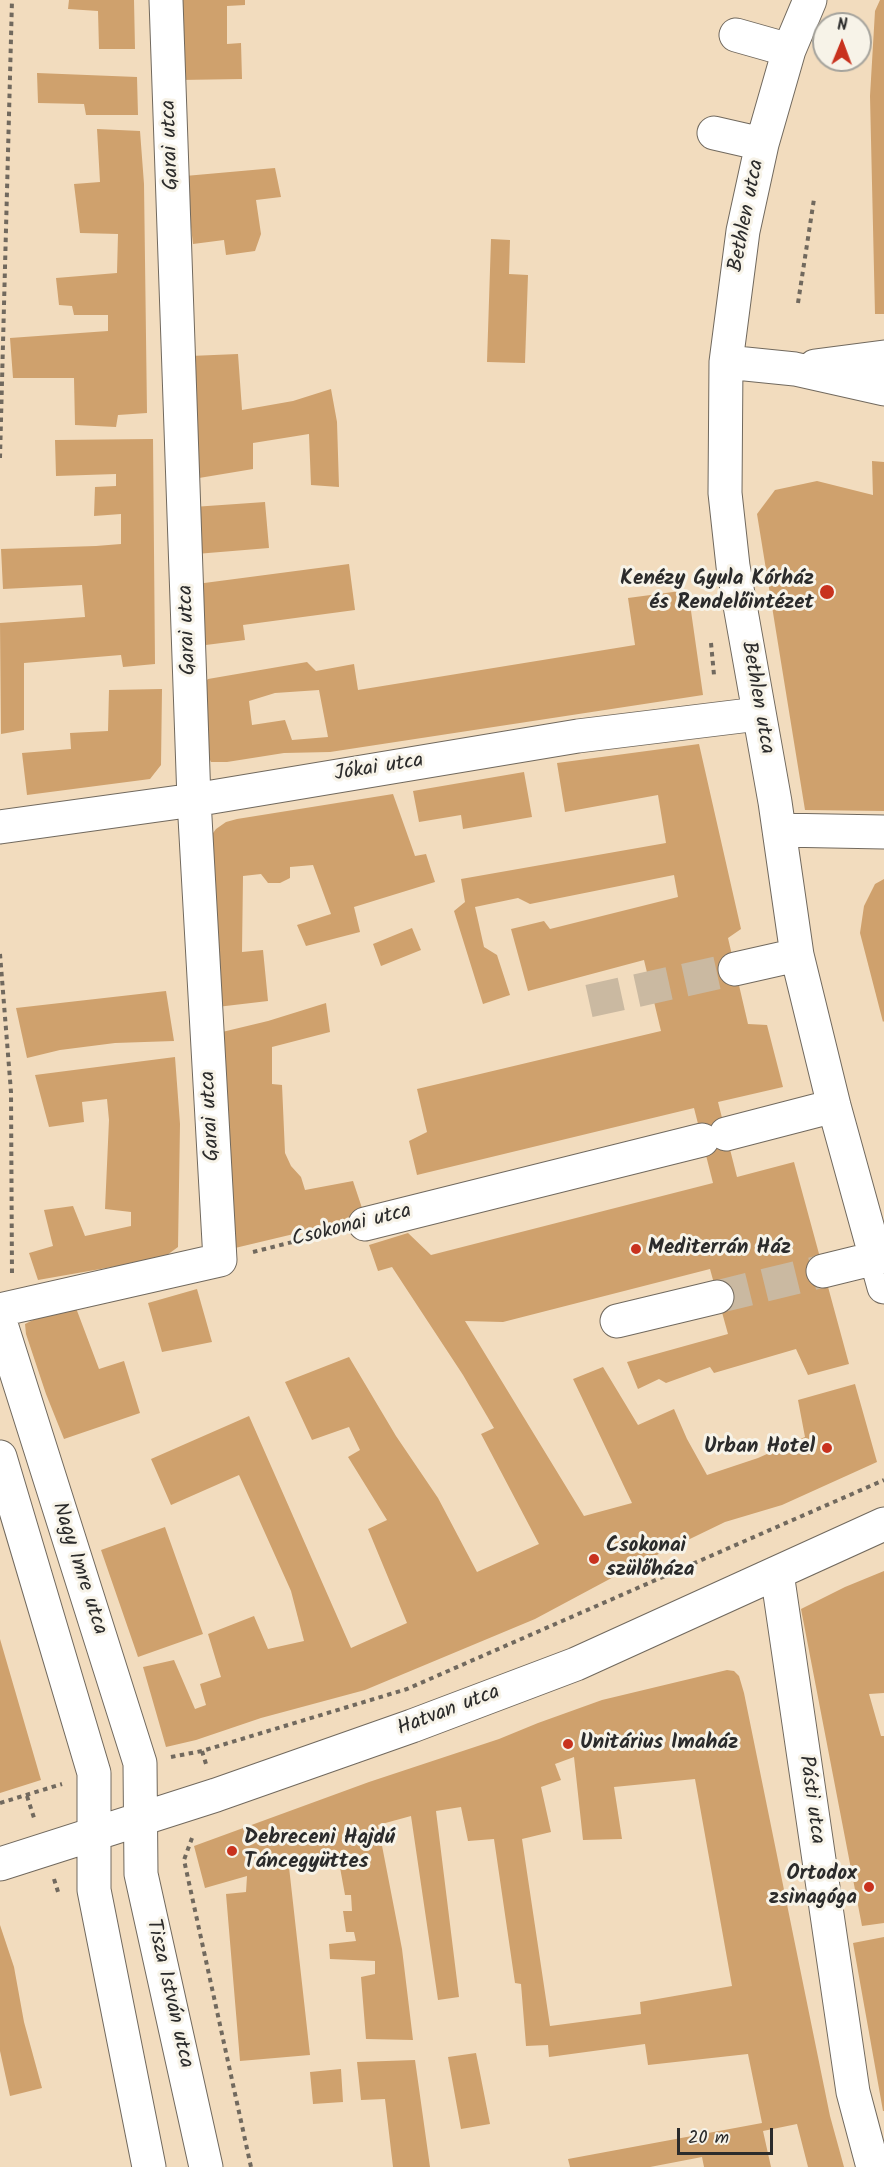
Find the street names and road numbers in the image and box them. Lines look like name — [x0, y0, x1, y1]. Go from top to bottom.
street label: Garai utca — [158, 99, 186, 191]
street label: Bethlen utca — [725, 158, 771, 274]
street label: Garai utca — [175, 584, 203, 676]
street label: Bethlen utca — [734, 640, 778, 756]
street label: Jókai utca — [333, 750, 425, 788]
street label: Garai utca — [197, 1070, 227, 1162]
street label: Csokonai utca — [290, 1200, 414, 1254]
street label: Nagy Imre utca — [45, 1500, 111, 1638]
street label: Hatvan utca — [394, 1681, 504, 1743]
street label: Pásti utca — [791, 1754, 829, 1846]
street label: Tisza István utca — [139, 1917, 197, 2071]

